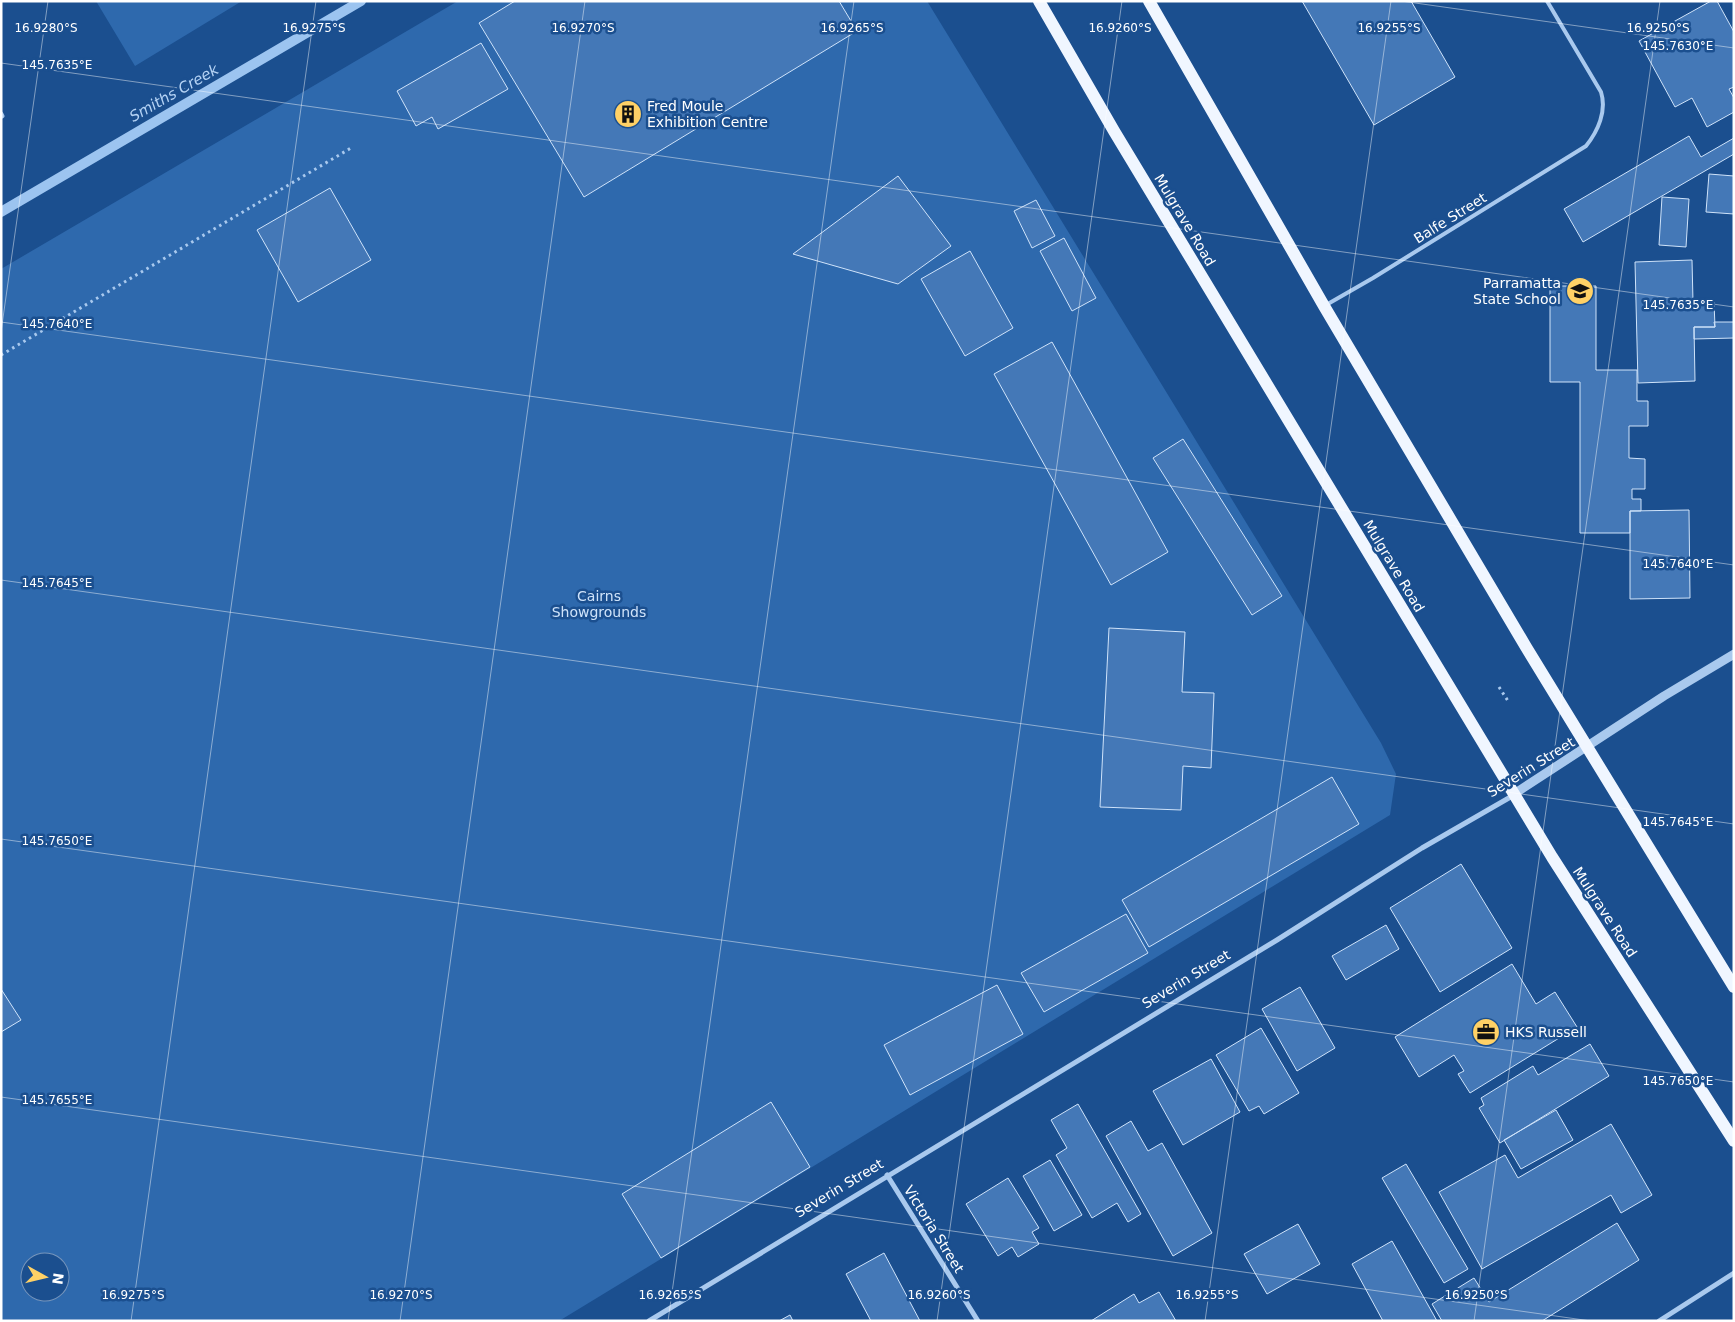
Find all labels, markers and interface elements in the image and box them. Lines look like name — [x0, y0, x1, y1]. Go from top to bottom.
text: 16.9280°S — [14, 21, 78, 35]
text: 16.9275°S — [282, 21, 346, 35]
text: 16.9270°S — [551, 21, 615, 35]
text: 16.9265°S — [820, 21, 884, 35]
text: 16.9260°S — [1088, 21, 1152, 35]
text: 16.9255°S — [1357, 21, 1421, 35]
text: 16.9250°S — [1626, 21, 1690, 35]
text: 145.7630°E — [1643, 39, 1713, 53]
text: 145.7635°E — [22, 58, 92, 72]
water label: Smiths Creek — [126, 60, 223, 126]
place label: Fred Moule Exhibition Centre — [647, 98, 768, 130]
building icon: Fred Moule Exhibition Centre — [613, 99, 643, 129]
street label: Mulgrave Road — [1151, 171, 1219, 269]
street label: Balfe Street — [1411, 189, 1490, 247]
place label: Parramatta State School — [1473, 275, 1561, 307]
school or university icon: Parramatta State School — [1565, 276, 1595, 306]
text: 145.7635°E — [1643, 298, 1713, 312]
text: 145.7640°E — [22, 317, 92, 331]
street label: Mulgrave Road — [1360, 517, 1428, 615]
text: 145.7640°E — [1643, 557, 1713, 571]
text: 145.7645°E — [22, 576, 92, 590]
park label: Cairns Showgrounds — [552, 588, 646, 620]
street label: Severin Street — [1484, 733, 1578, 800]
text: 145.7645°E — [1643, 815, 1713, 829]
text: 145.7650°E — [22, 834, 92, 848]
street label: Mulgrave Road — [1570, 864, 1640, 960]
street label: Severin Street — [1139, 946, 1233, 1012]
office icon: HKS Russell — [1471, 1017, 1501, 1047]
place label: HKS Russell — [1505, 1024, 1587, 1040]
text: 145.7650°E — [1643, 1074, 1713, 1088]
text: 145.7655°E — [22, 1093, 92, 1107]
street label: Severin Street — [792, 1155, 886, 1221]
street label: Victoria Street — [901, 1182, 968, 1276]
north arrow — [20, 1252, 70, 1302]
text: N — [49, 1272, 67, 1286]
text: 16.9275°S — [101, 1288, 165, 1302]
text: 16.9270°S — [369, 1288, 433, 1302]
text: 16.9265°S — [638, 1288, 702, 1302]
text: 16.9260°S — [907, 1288, 971, 1302]
text: 16.9255°S — [1175, 1288, 1239, 1302]
text: 16.9250°S — [1444, 1288, 1508, 1302]

